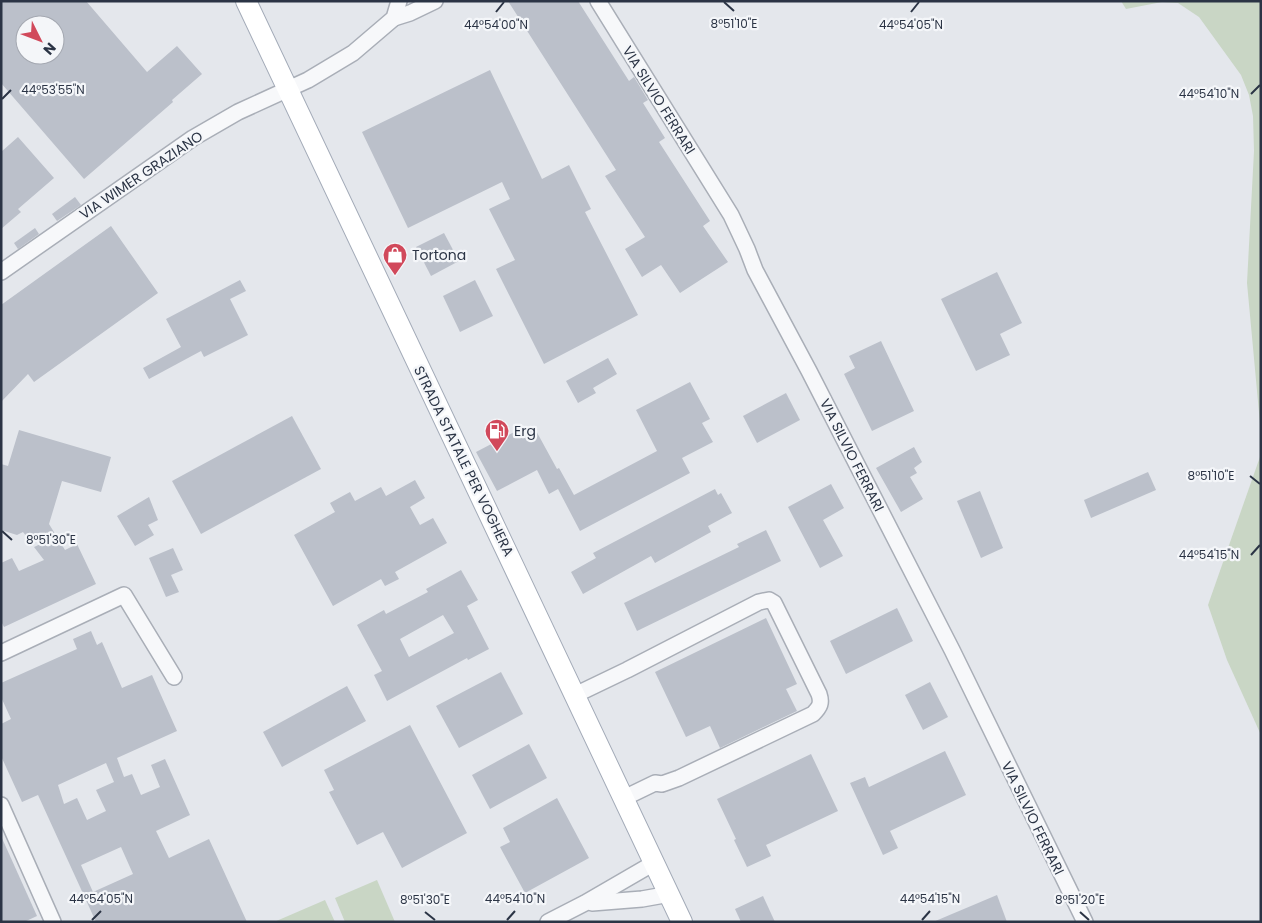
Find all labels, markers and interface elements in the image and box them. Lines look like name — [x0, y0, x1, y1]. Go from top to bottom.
north arrow — [15, 15, 65, 65]
text: 8°51'10"E — [711, 15, 757, 32]
text: 44°54'00"N — [464, 16, 528, 33]
text: 44°54'05"N — [879, 16, 943, 33]
text: N — [39, 38, 61, 59]
street label: VIA SILVIO FERRARI — [618, 42, 700, 158]
text: 44°53'55"N — [21, 81, 85, 98]
text: 44°54'10"N — [1179, 85, 1239, 102]
street label: VIA WIMER GRAZIANO — [75, 126, 207, 224]
shop icon: Tortona — [382, 242, 408, 276]
place label: Tortona — [412, 245, 466, 265]
street label: STRADA STATALE PER VOGHERA — [409, 362, 519, 560]
street label: VIA SILVIO FERRARI — [815, 395, 889, 515]
fuel station icon: Erg — [484, 418, 510, 452]
place label: Erg — [514, 421, 536, 441]
text: 8°51'10"E — [1188, 467, 1234, 484]
text: 8°51'30"E — [26, 531, 76, 548]
text: 44°54'15"N — [1179, 546, 1239, 563]
street label: VIA SILVIO FERRARI — [997, 758, 1069, 878]
text: 44°54'05"N — [69, 890, 133, 907]
text: 44°54'10"N — [485, 890, 545, 907]
text: 44°54'15"N — [900, 890, 960, 907]
text: 8°51'30"E — [400, 891, 450, 908]
text: 8°51'20"E — [1055, 891, 1105, 908]

